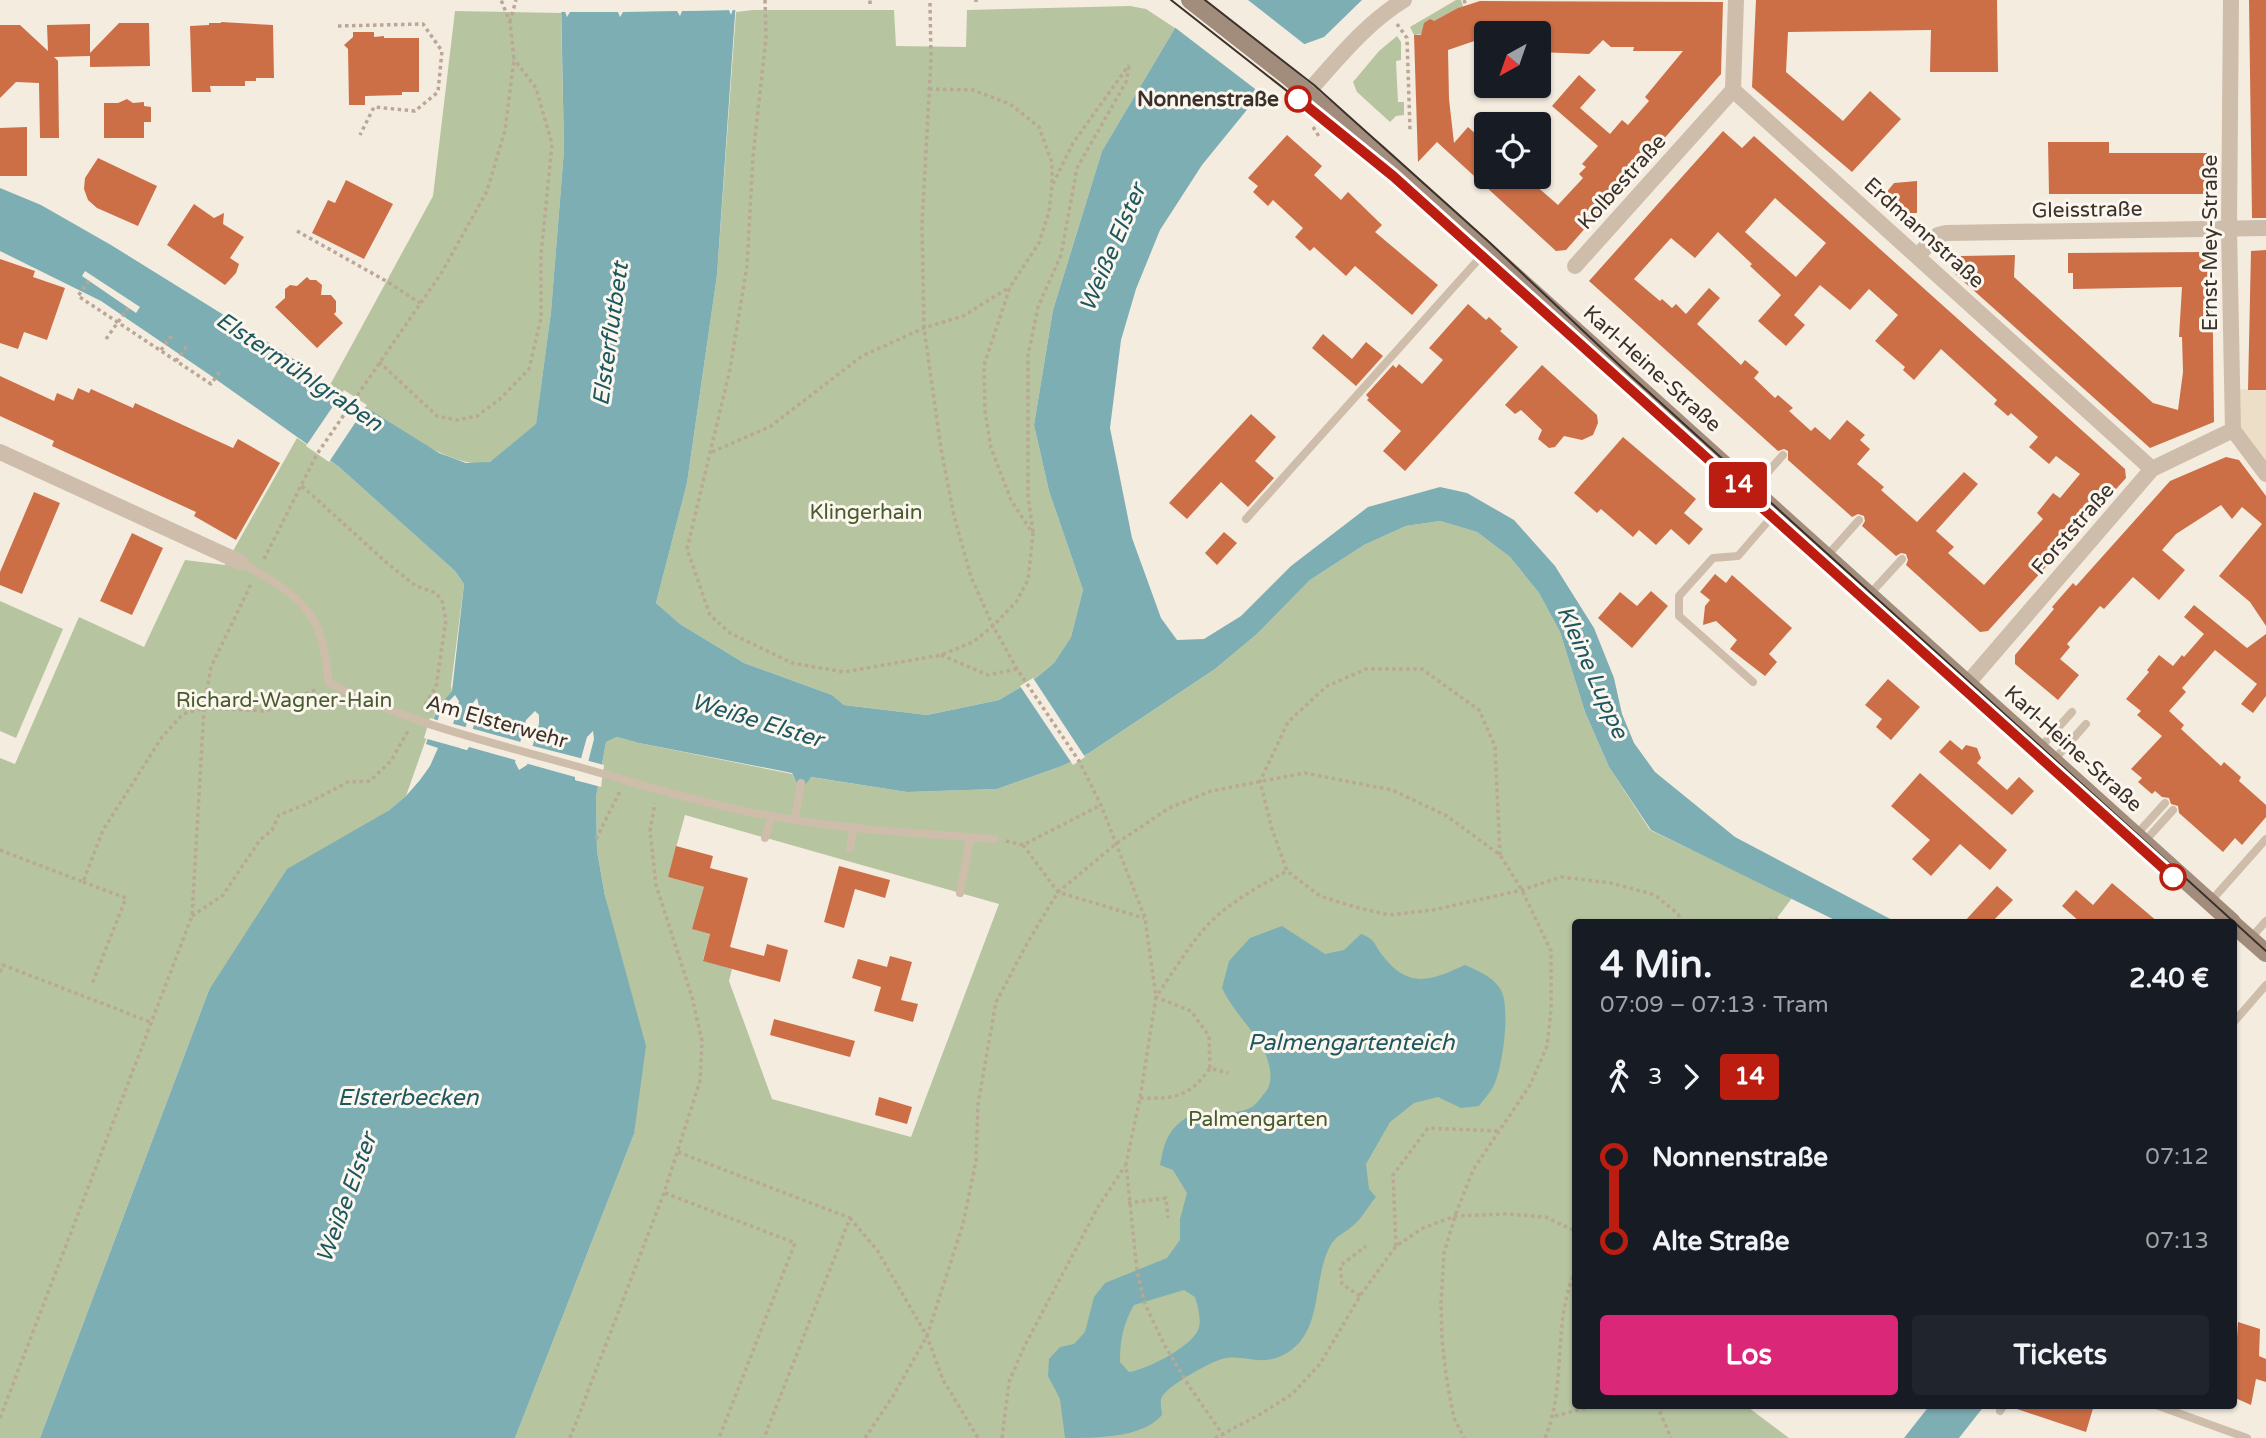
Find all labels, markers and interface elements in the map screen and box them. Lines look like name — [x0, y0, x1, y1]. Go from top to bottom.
north arrow — [1474, 21, 1550, 98]
map controls — [1474, 21, 1551, 189]
marker: Nonnenstraße — [1285, 86, 1311, 112]
place label: Nonnenstraße — [1137, 87, 1279, 112]
button: locate — [1474, 112, 1551, 189]
street label: Kolbestraße — [1573, 129, 1671, 235]
street label: Ernst-Mey-Straße — [2198, 155, 2223, 331]
street label: Erdmannstraße — [1859, 172, 1989, 294]
water label: Weiße Elster — [1074, 177, 1154, 316]
street label: Gleisstraße — [2031, 197, 2143, 223]
water label: Elsterflutbett — [587, 258, 635, 407]
street label: Karl-Heine-Straße — [1578, 301, 1726, 438]
water label: Elstermühlgraben — [211, 306, 388, 438]
line badge: 14 — [1706, 462, 1770, 508]
text: 14 — [1723, 470, 1753, 499]
street label: Forststraße — [2026, 478, 2120, 580]
park label: Klingerhain — [809, 500, 923, 525]
water label: Kleine Luppe — [1550, 601, 1635, 744]
street label: Karl-Heine-Straße — [1999, 681, 2147, 818]
park label: Richard-Wagner-Hain — [176, 688, 392, 713]
water label: Weiße Elster — [688, 688, 829, 755]
street label: Am Elsterwehr — [423, 690, 571, 754]
unlabelled marker — [2160, 864, 2186, 890]
text: 4 Min. — [1600, 942, 1713, 988]
text: 2.40 € — [2129, 963, 2209, 994]
text: 07:09 – 07:13 · Tram — [1600, 991, 1829, 1019]
water label: Palmengartenteich — [1248, 1029, 1455, 1057]
icon: walk — [1600, 1058, 1638, 1096]
icon: forward — [1672, 1058, 1710, 1096]
text: 14 — [1734, 1062, 1765, 1091]
text: 3 — [1648, 1063, 1662, 1091]
water label: Elsterbecken — [338, 1084, 479, 1112]
park label: Palmengarten — [1188, 1107, 1328, 1132]
water label: Weiße Elster — [311, 1126, 384, 1267]
text: Nonnenstraße — [1652, 1142, 1828, 1173]
text: 07:12 — [2145, 1143, 2209, 1171]
text: Alte Straße — [1652, 1226, 1789, 1257]
text: 07:13 — [2145, 1227, 2209, 1255]
button: Los — [1600, 1315, 1898, 1395]
button: Tickets — [1912, 1315, 2209, 1395]

